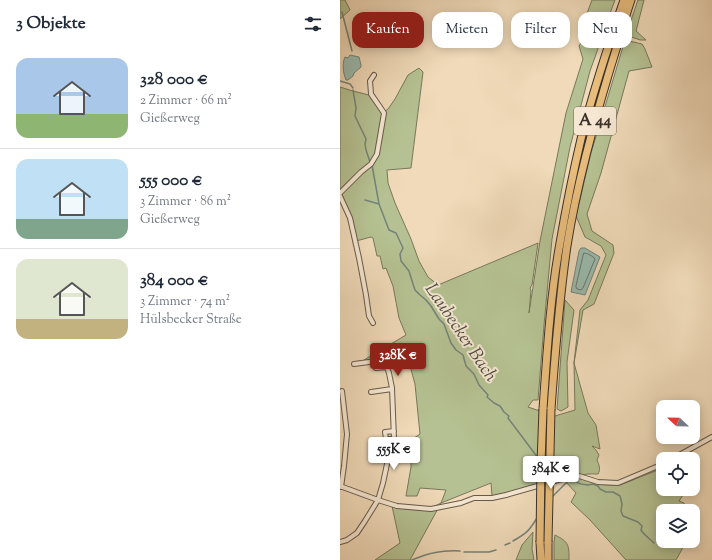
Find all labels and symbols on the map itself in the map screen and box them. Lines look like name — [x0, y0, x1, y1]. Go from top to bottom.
road number: A 44 — [574, 107, 616, 135]
water label: Laubecker Bach — [417, 278, 503, 388]
pin: 328K € — [365, 343, 431, 377]
north arrow — [656, 400, 700, 444]
pin: 555K € — [361, 437, 427, 471]
pin: 384K € — [518, 456, 584, 490]

